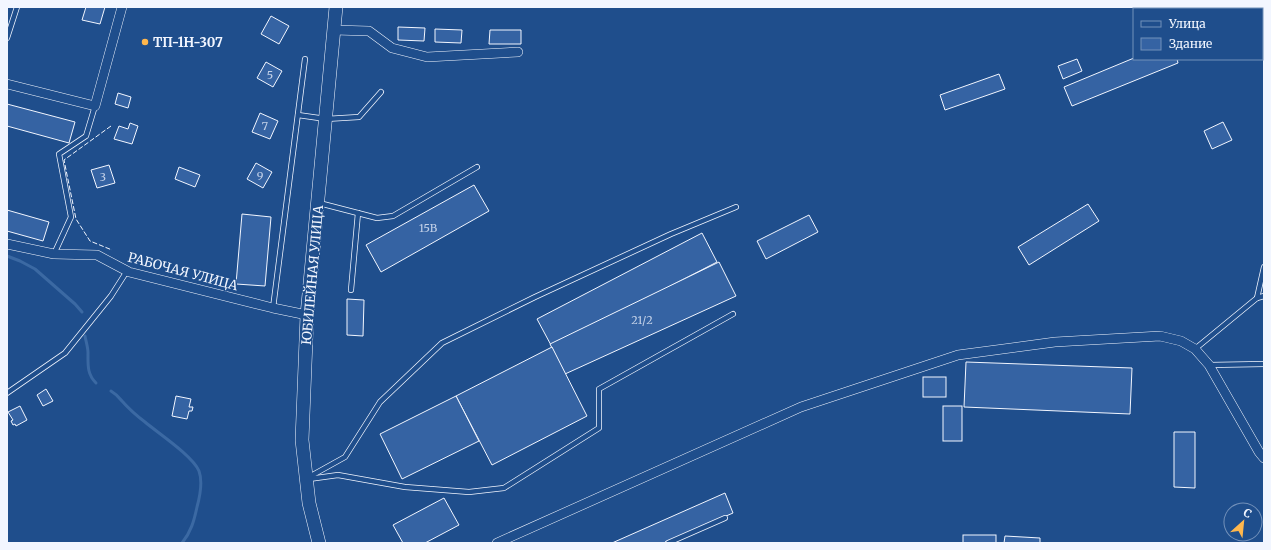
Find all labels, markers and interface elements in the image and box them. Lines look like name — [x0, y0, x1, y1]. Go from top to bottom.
legend — [1133, 8, 1263, 60]
text: Улица — [1168, 16, 1206, 31]
place label: ТП-1Н-307 — [153, 34, 223, 51]
text: Здание — [1169, 36, 1212, 51]
marker: ТП-1Н-307 — [140, 37, 150, 47]
house number: 5 — [267, 68, 273, 82]
house number: 7 — [262, 119, 268, 133]
house number: 9 — [257, 169, 264, 183]
house number: 3 — [100, 170, 106, 184]
street label: ЮБИЛЕЙНАЯ УЛИЦА — [297, 203, 327, 346]
house number: 15В — [419, 221, 438, 235]
street label: РАБОЧАЯ УЛИЦА — [126, 249, 241, 295]
house number: 21/2 — [631, 313, 653, 327]
north arrow — [1223, 502, 1263, 542]
text: С — [1241, 505, 1254, 521]

